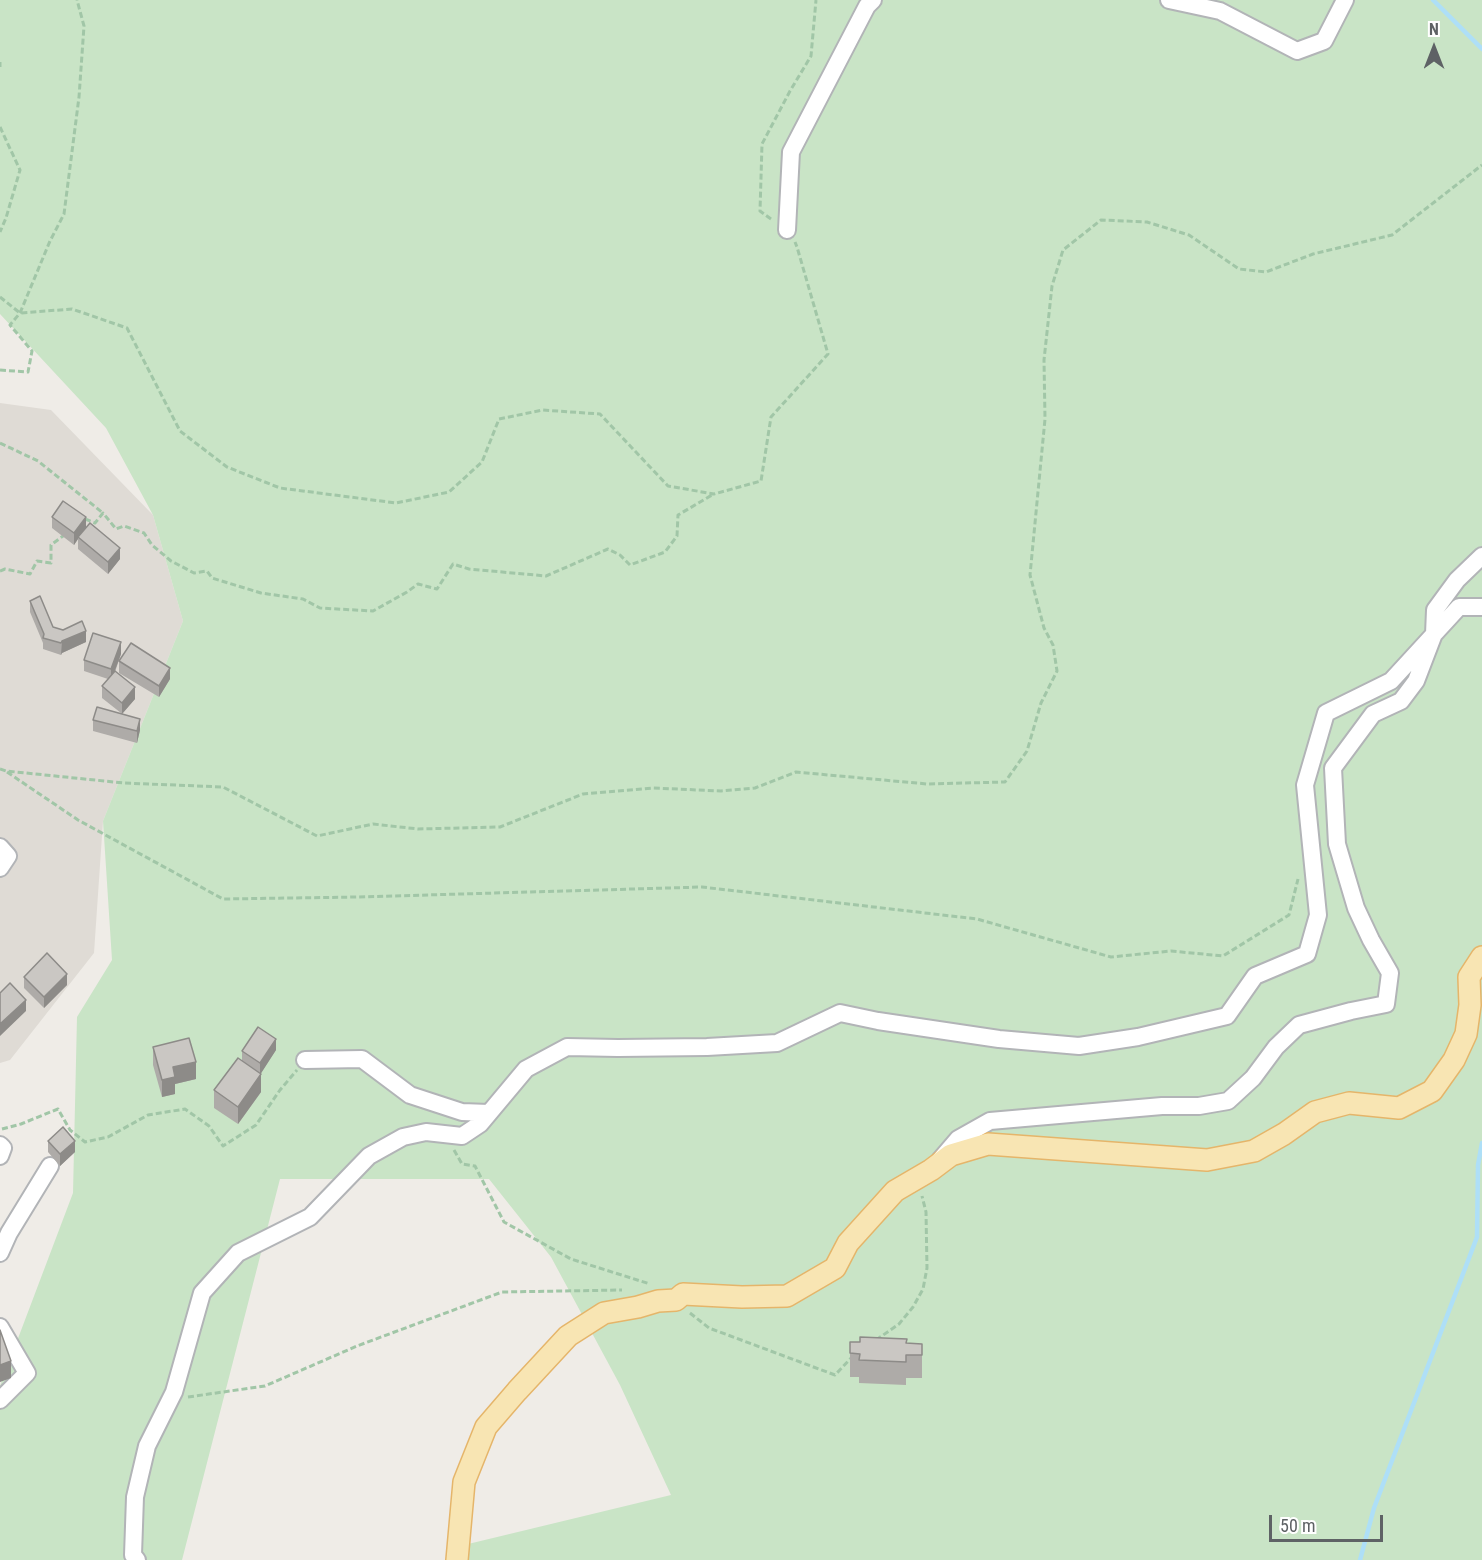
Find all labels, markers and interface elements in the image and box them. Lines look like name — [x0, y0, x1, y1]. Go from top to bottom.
north arrow — [1404, 18, 1464, 78]
text: N — [1429, 20, 1439, 39]
scale bar — [1272, 1503, 1386, 1541]
text: 50 m — [1280, 1515, 1315, 1536]

